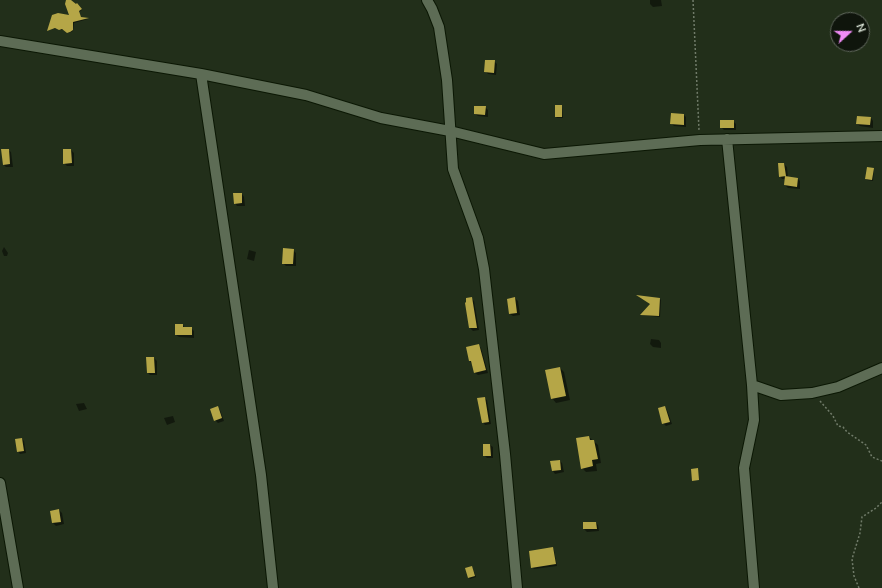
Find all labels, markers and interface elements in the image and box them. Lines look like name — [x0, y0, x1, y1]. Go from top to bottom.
north arrow — [830, 12, 870, 52]
text: N — [852, 21, 869, 34]

